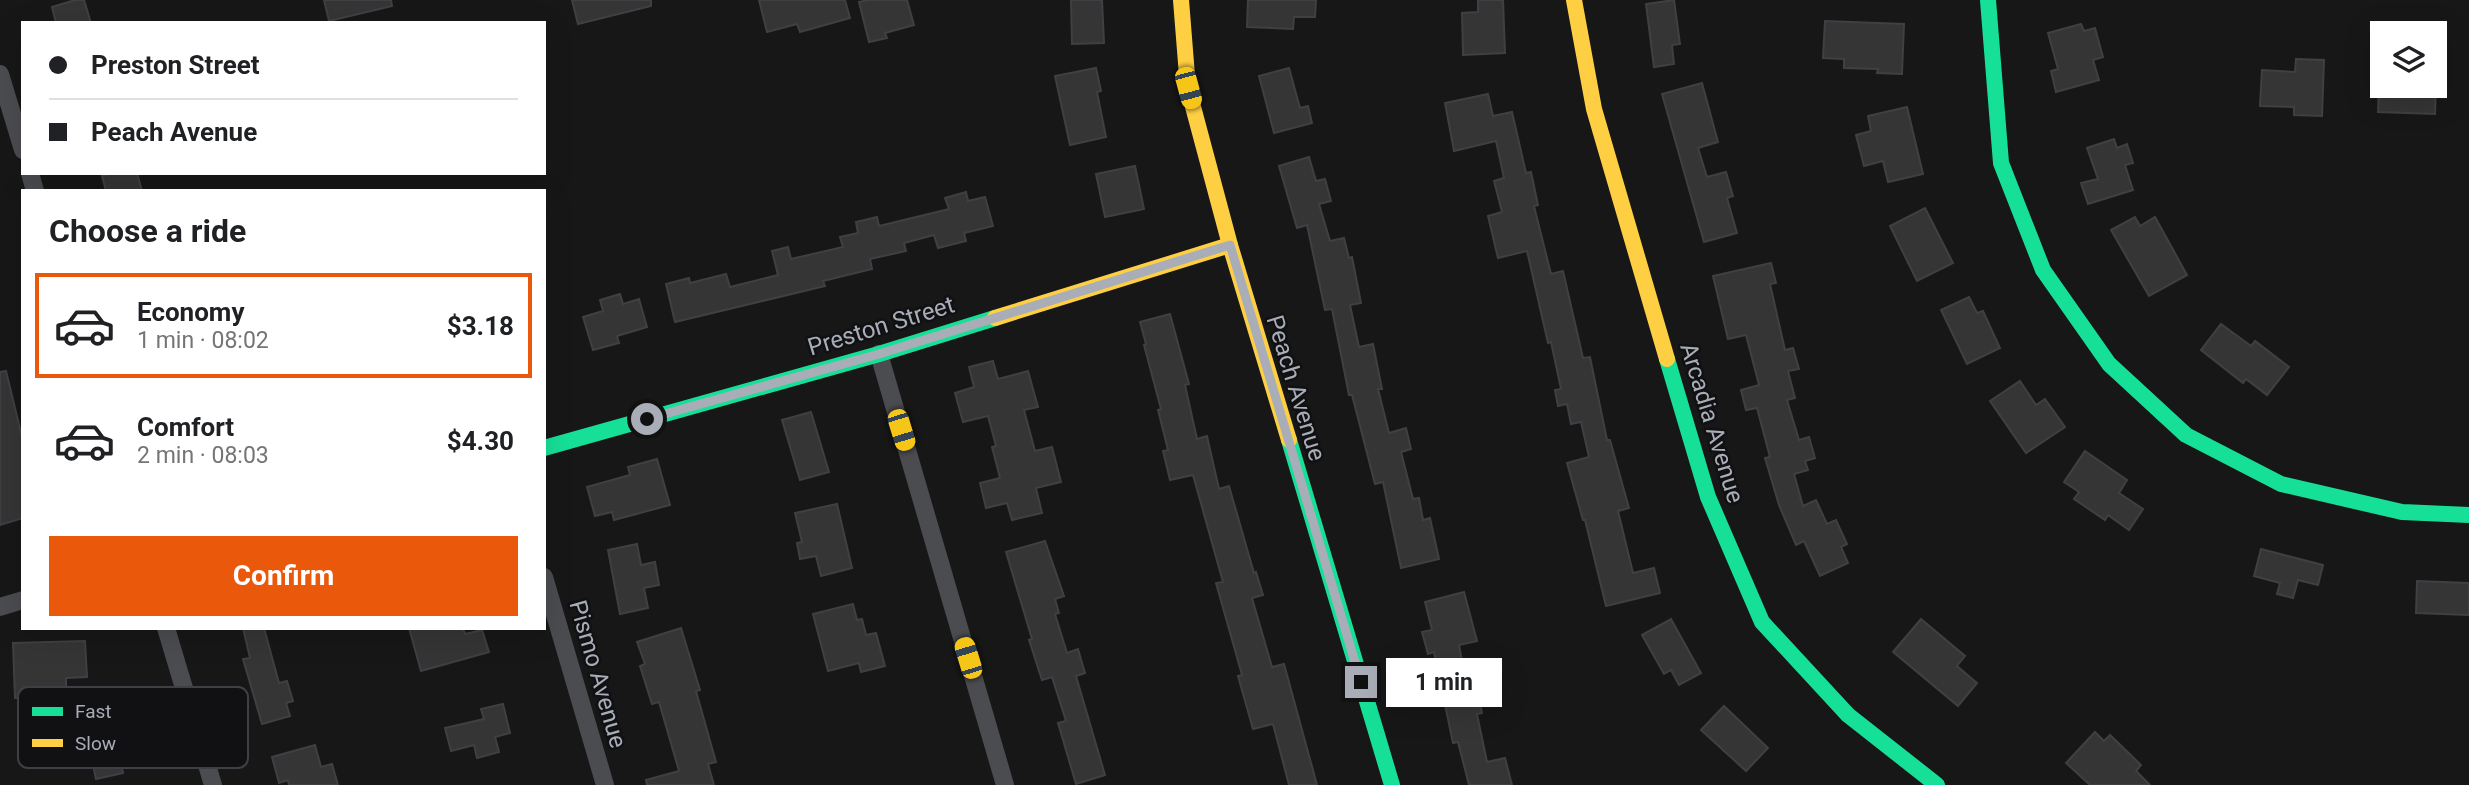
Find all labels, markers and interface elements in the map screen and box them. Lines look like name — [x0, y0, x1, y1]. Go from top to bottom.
map controls — [2370, 21, 2447, 98]
button: layers — [2370, 21, 2447, 98]
text: Preston Street — [91, 50, 260, 80]
car — [1173, 65, 1204, 111]
text: Peach Avenue — [91, 117, 257, 147]
text: Choose a ride — [49, 212, 246, 250]
street label: Preston Street — [804, 290, 958, 362]
icon: car — [53, 294, 116, 357]
text: Economy — [137, 297, 244, 327]
text: $3.18 — [447, 311, 514, 341]
street label: Peach Avenue — [1261, 312, 1331, 464]
text: 1 min · 08:02 — [137, 327, 269, 354]
street label: Arcadia Avenue — [1674, 340, 1750, 506]
route start — [631, 403, 663, 435]
car — [885, 407, 918, 453]
icon: car — [53, 409, 116, 472]
text: Comfort — [137, 412, 234, 442]
text: $4.30 — [447, 426, 514, 456]
text: 2 min · 08:03 — [137, 442, 269, 469]
button: Confirm — [49, 536, 518, 616]
street label: Pismo Avenue — [564, 597, 632, 751]
car — [952, 635, 985, 681]
callout: 1 min — [1386, 658, 1501, 706]
route end — [1345, 666, 1377, 698]
text: 1 min — [1415, 669, 1473, 696]
legend — [18, 687, 248, 768]
text: Fast — [75, 700, 112, 723]
text: Slow — [75, 732, 116, 755]

